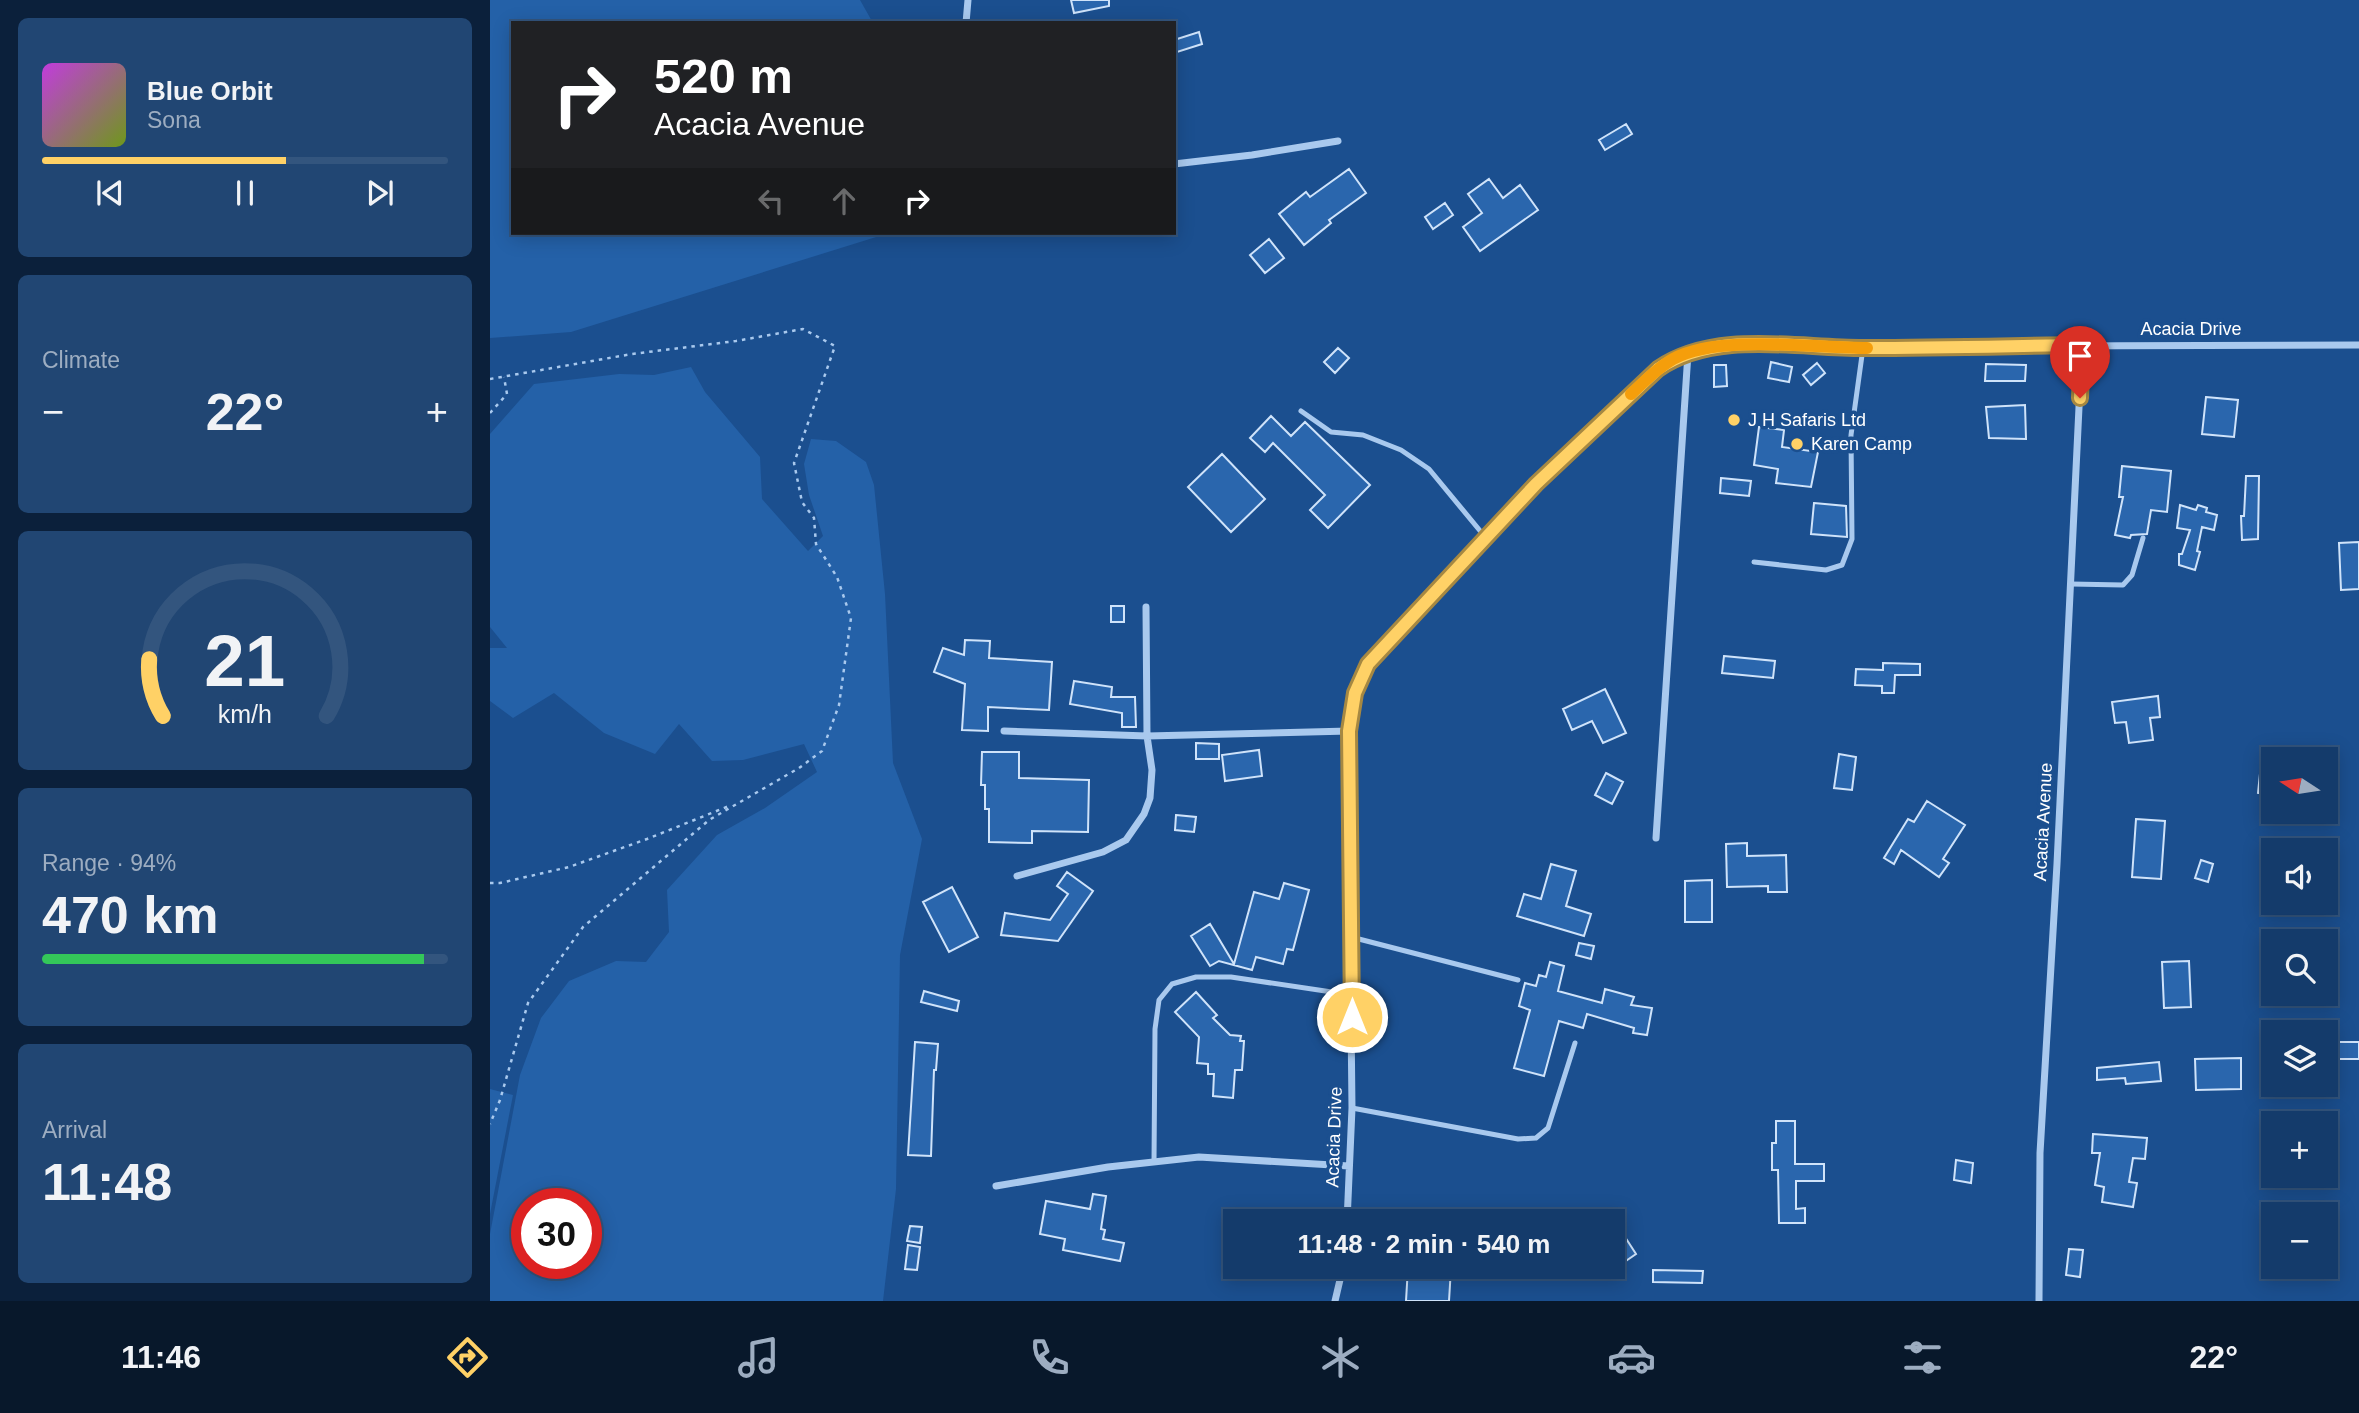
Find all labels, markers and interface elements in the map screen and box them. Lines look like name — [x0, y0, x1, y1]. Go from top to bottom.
icon: right — [539, 49, 630, 140]
text: 520 m — [654, 49, 793, 103]
text: Blue Orbit — [147, 76, 273, 106]
text: Acacia Avenue — [654, 106, 865, 142]
text: Sona — [147, 107, 201, 133]
icon: previous — [91, 174, 129, 212]
icon: pause — [226, 174, 264, 212]
icon: next — [361, 174, 399, 212]
icon: left — [752, 182, 790, 220]
icon: ahead — [825, 182, 863, 220]
icon: right — [898, 182, 936, 220]
street label: Acacia Drive — [2140, 319, 2242, 339]
pin — [2050, 326, 2110, 398]
icon: arrive — [2061, 337, 2099, 375]
text: Climate — [42, 347, 120, 373]
text: 22° — [206, 383, 284, 441]
text: − — [42, 391, 64, 433]
text: + — [426, 391, 448, 433]
place label: J H Safaris Ltd — [1748, 410, 1866, 430]
marker: J H Safaris Ltd — [1726, 412, 1742, 428]
place label: Karen Camp — [1811, 434, 1912, 454]
marker: Karen Camp — [1789, 436, 1805, 452]
text: 21 — [205, 621, 285, 702]
text: km/h — [218, 700, 272, 728]
north arrow — [2261, 747, 2338, 824]
map controls — [2261, 747, 2338, 1279]
street label: Acacia Avenue — [2030, 762, 2056, 882]
button: sound — [2261, 838, 2338, 915]
text: Range · 94% — [42, 850, 176, 876]
text: 470 km — [42, 886, 218, 944]
button: search — [2261, 929, 2338, 1006]
position arrow — [1315, 980, 1389, 1054]
button: layers — [2261, 1020, 2338, 1097]
street label: Acacia Drive — [1322, 1086, 1346, 1188]
button: + — [2261, 1111, 2338, 1188]
text: Arrival — [42, 1117, 107, 1143]
text: 11:48 — [42, 1153, 172, 1211]
speed limit sign: 30 — [511, 1188, 602, 1279]
button: − — [2261, 1202, 2338, 1279]
text: 11:48 · 2 min · 540 m — [1298, 1229, 1550, 1259]
icon: directions — [443, 1333, 492, 1382]
icon: music — [734, 1333, 783, 1382]
icon: phone — [1025, 1333, 1074, 1382]
icon: climate — [1316, 1333, 1365, 1382]
icon: car — [1607, 1333, 1656, 1382]
icon: filters — [1898, 1333, 1947, 1382]
text: 11:46 — [121, 1339, 201, 1375]
text: 22° — [2190, 1339, 2238, 1375]

